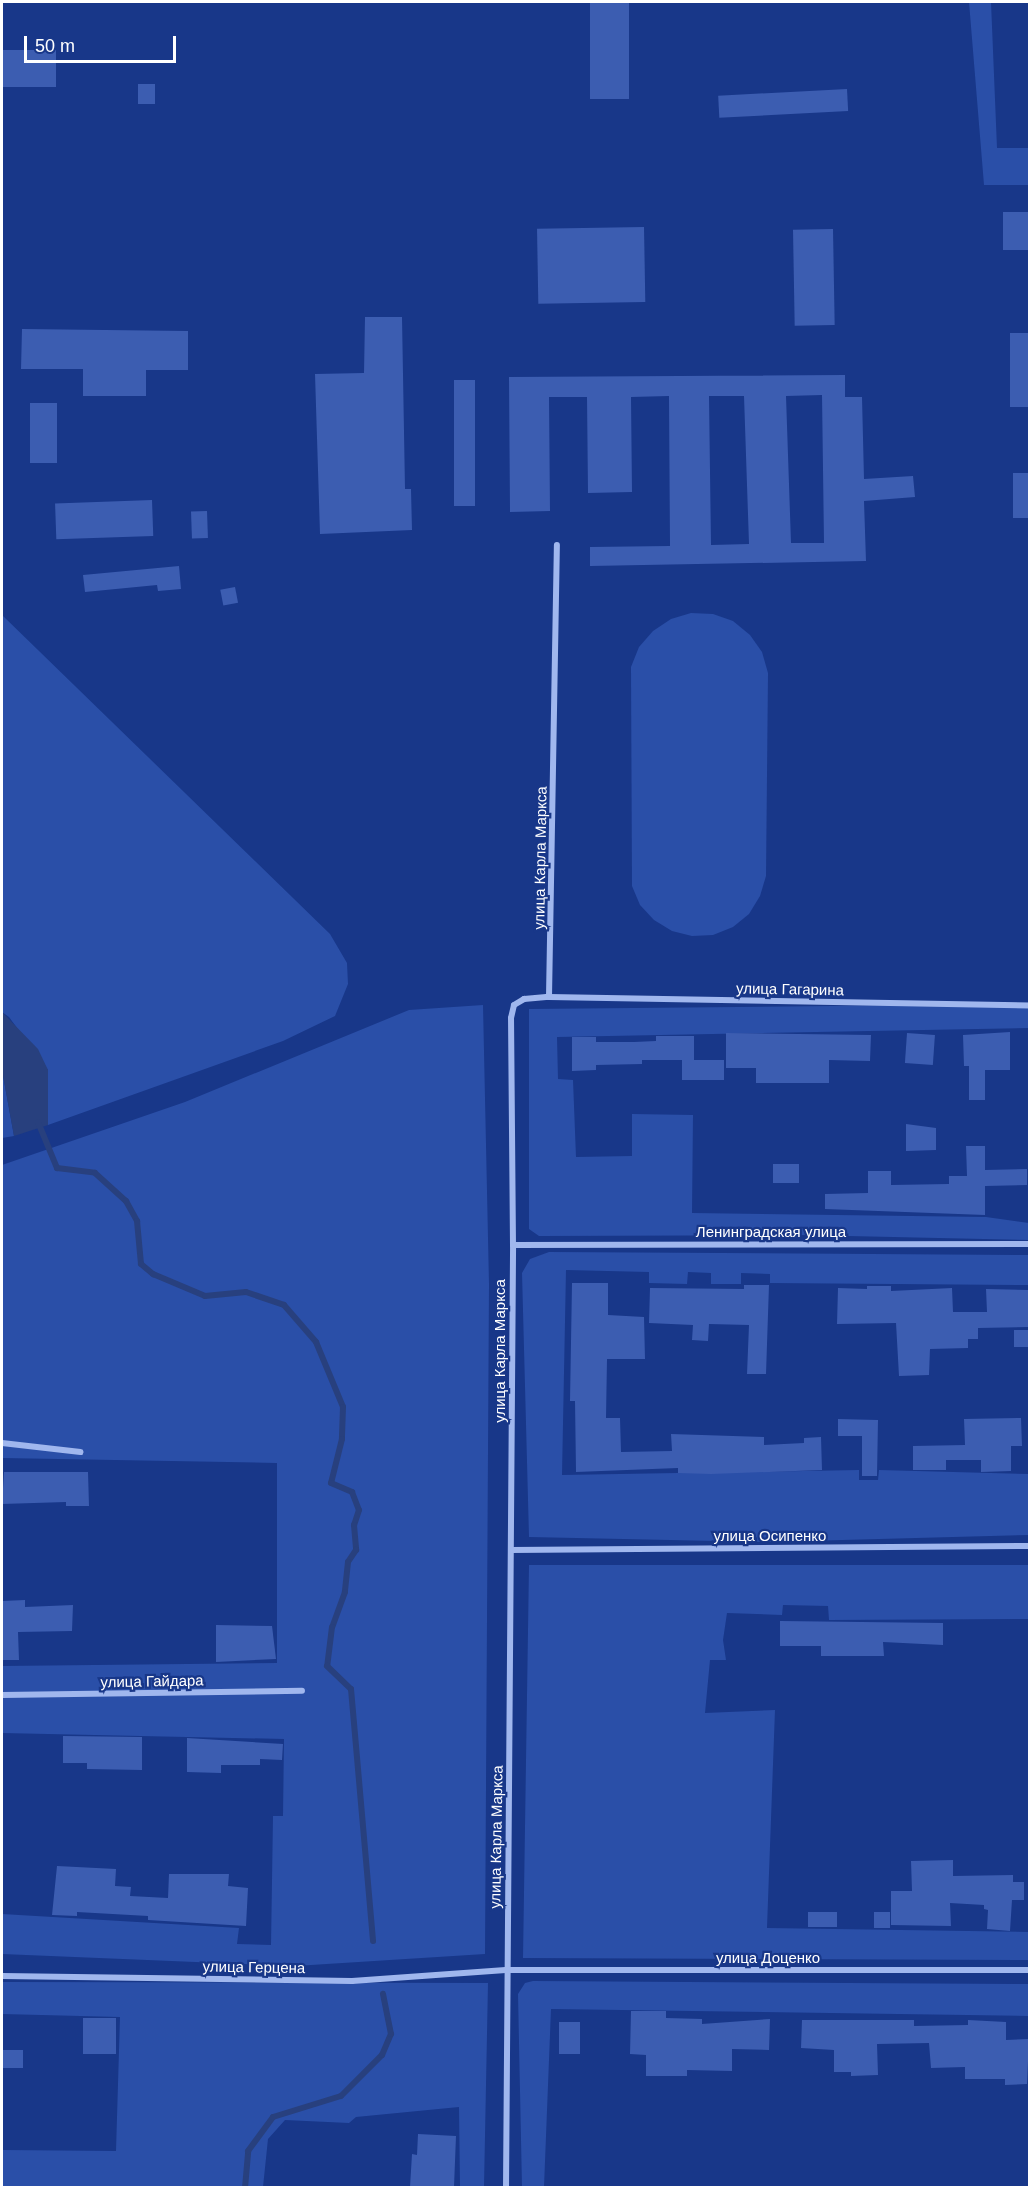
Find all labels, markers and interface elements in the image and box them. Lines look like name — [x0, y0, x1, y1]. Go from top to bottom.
scale bar — [27, 24, 178, 62]
text: 50 m — [35, 36, 75, 56]
street label: улица Карла Маркса — [530, 786, 550, 930]
street label: улица Гагарина — [736, 979, 844, 999]
street label: Ленинградская улица — [696, 1223, 846, 1241]
street label: улица Карла Маркса — [491, 1279, 509, 1423]
street label: улица Осипенко — [714, 1527, 826, 1545]
street label: улица Гайдара — [100, 1671, 204, 1691]
street label: улица Карла Маркса — [486, 1765, 506, 1909]
street label: улица Доценко — [716, 1949, 820, 1967]
street label: улица Герцена — [203, 1957, 305, 1977]

